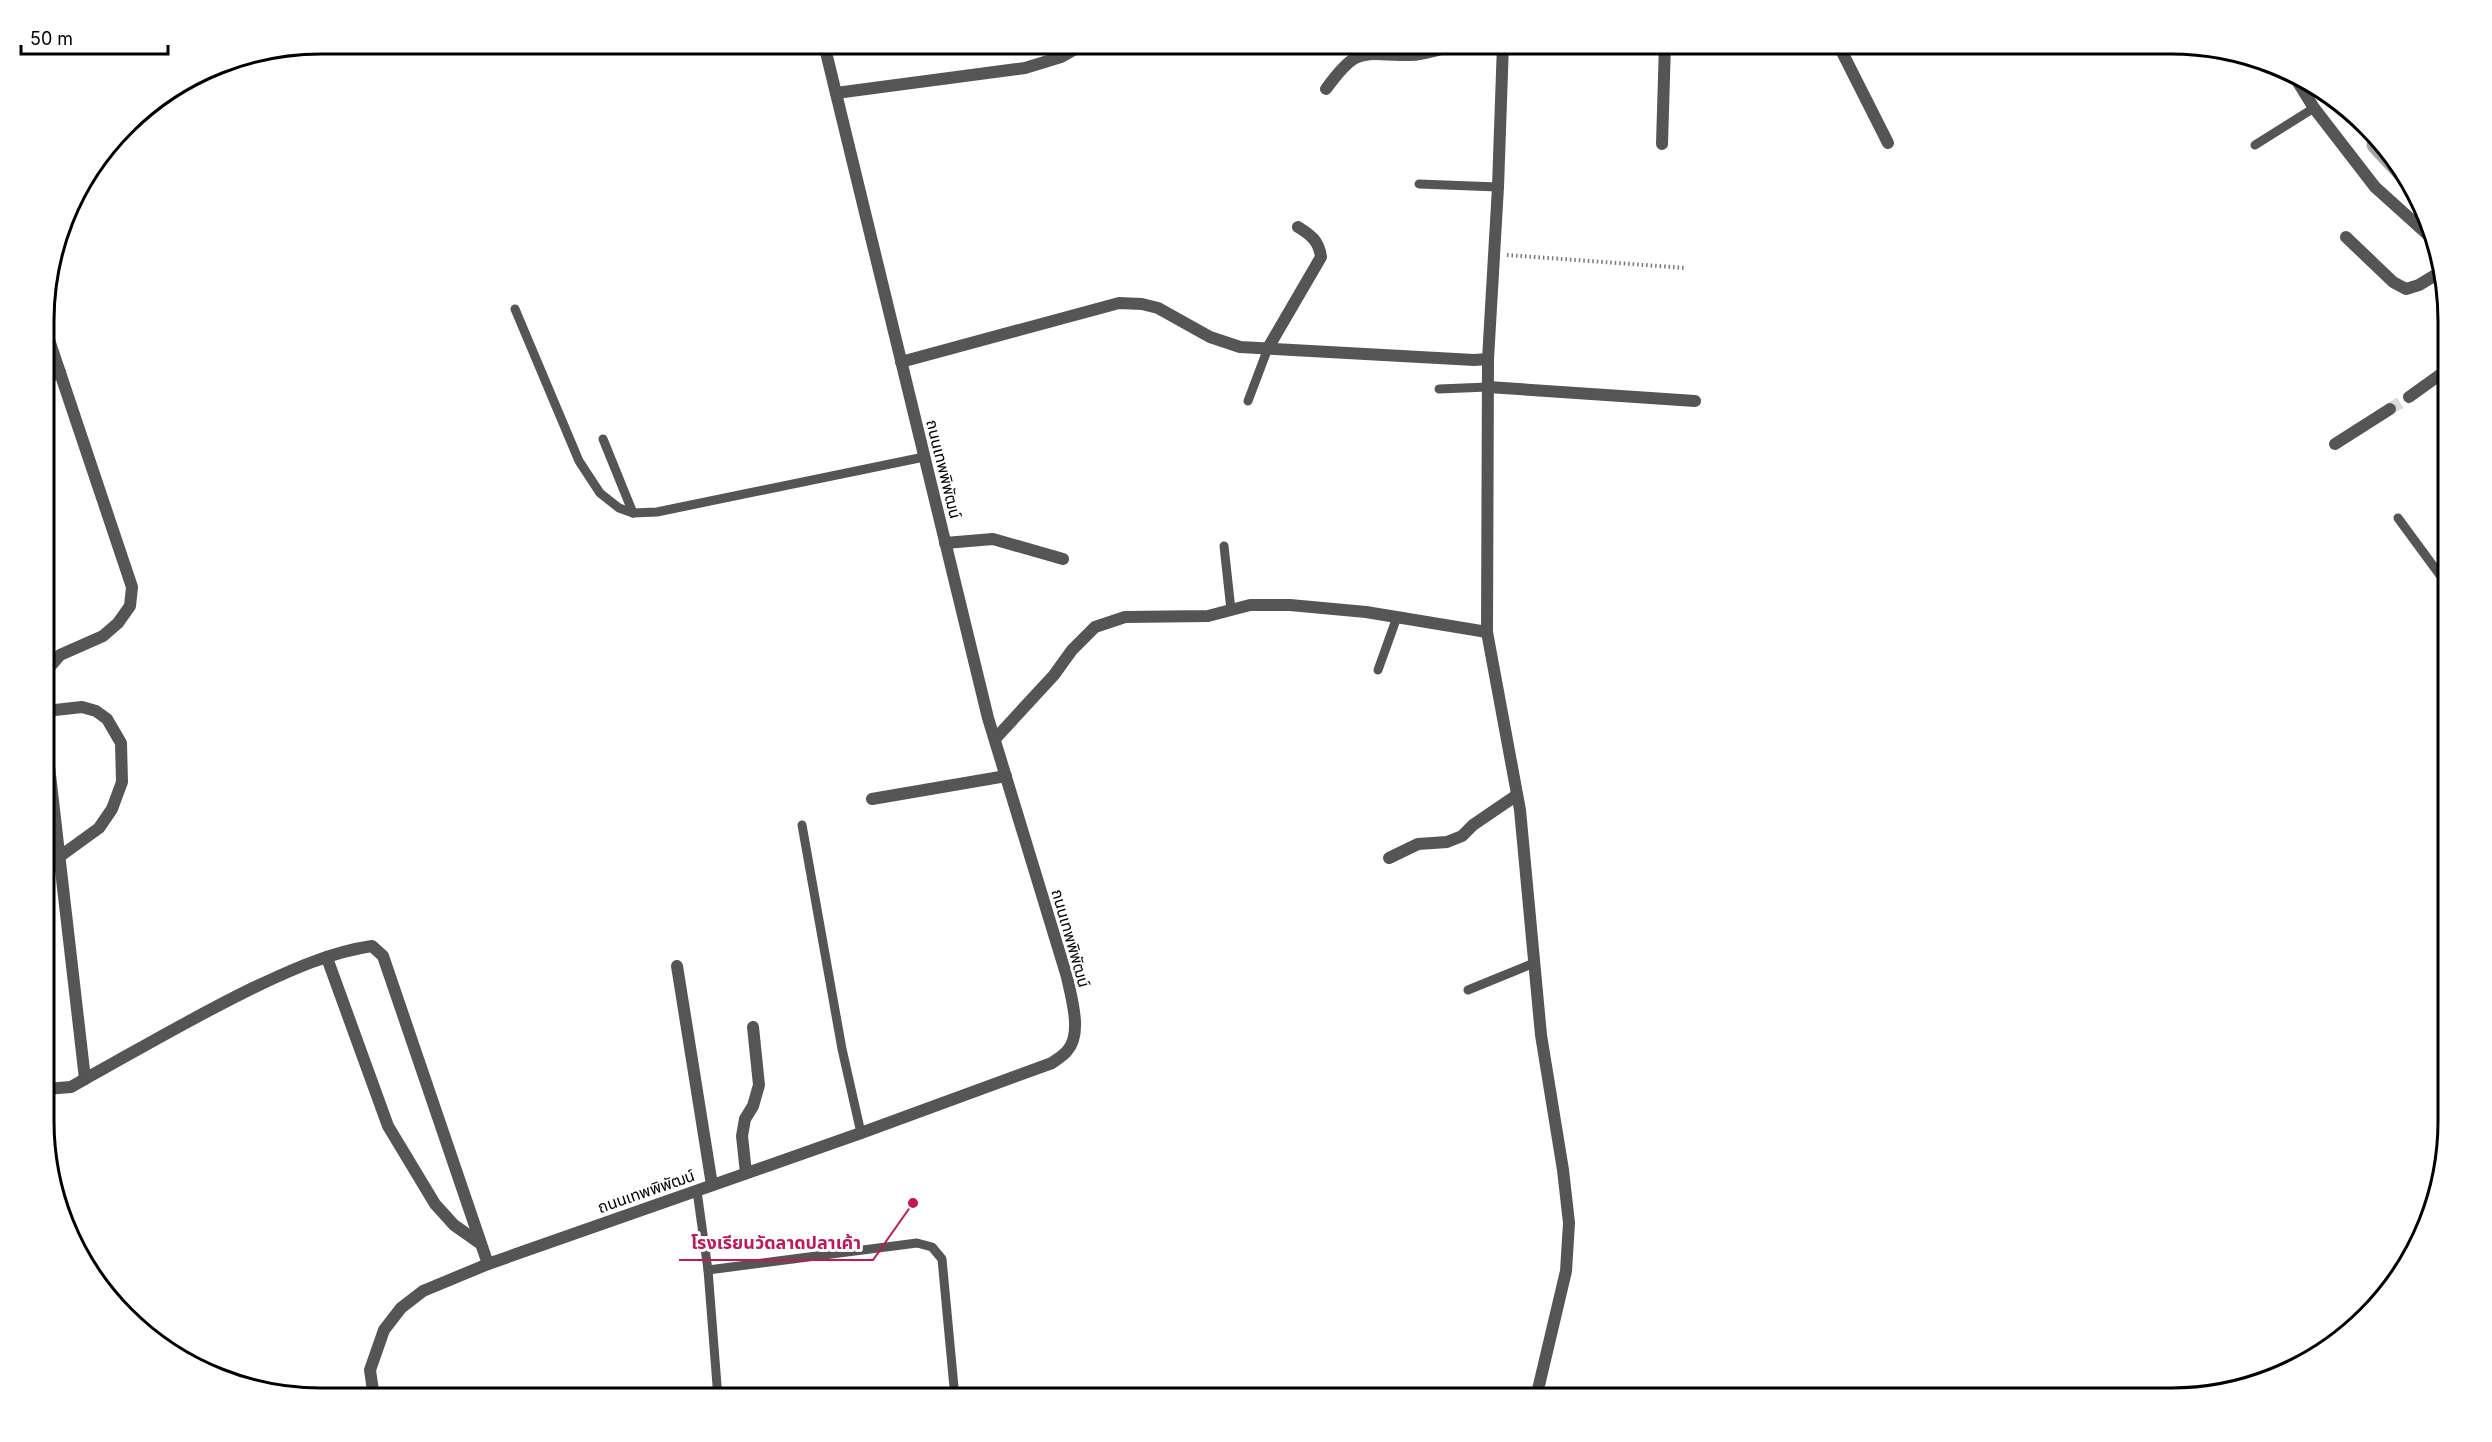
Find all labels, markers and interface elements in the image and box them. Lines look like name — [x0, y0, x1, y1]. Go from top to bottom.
scale bar — [21, 18, 168, 56]
text: 50 m — [30, 28, 73, 49]
street label: ถนนเทพพิพัฒน์ — [922, 417, 966, 521]
street label: ถนนเทพพิพัฒน์ — [1047, 887, 1095, 989]
street label: ถนนเทพพิพัฒน์ — [595, 1165, 697, 1217]
callout: โรงเรียนวัดลาดปลาเค้า — [679, 1224, 873, 1260]
text: โรงเรียนวัดลาดปลาเค้า — [691, 1232, 861, 1253]

